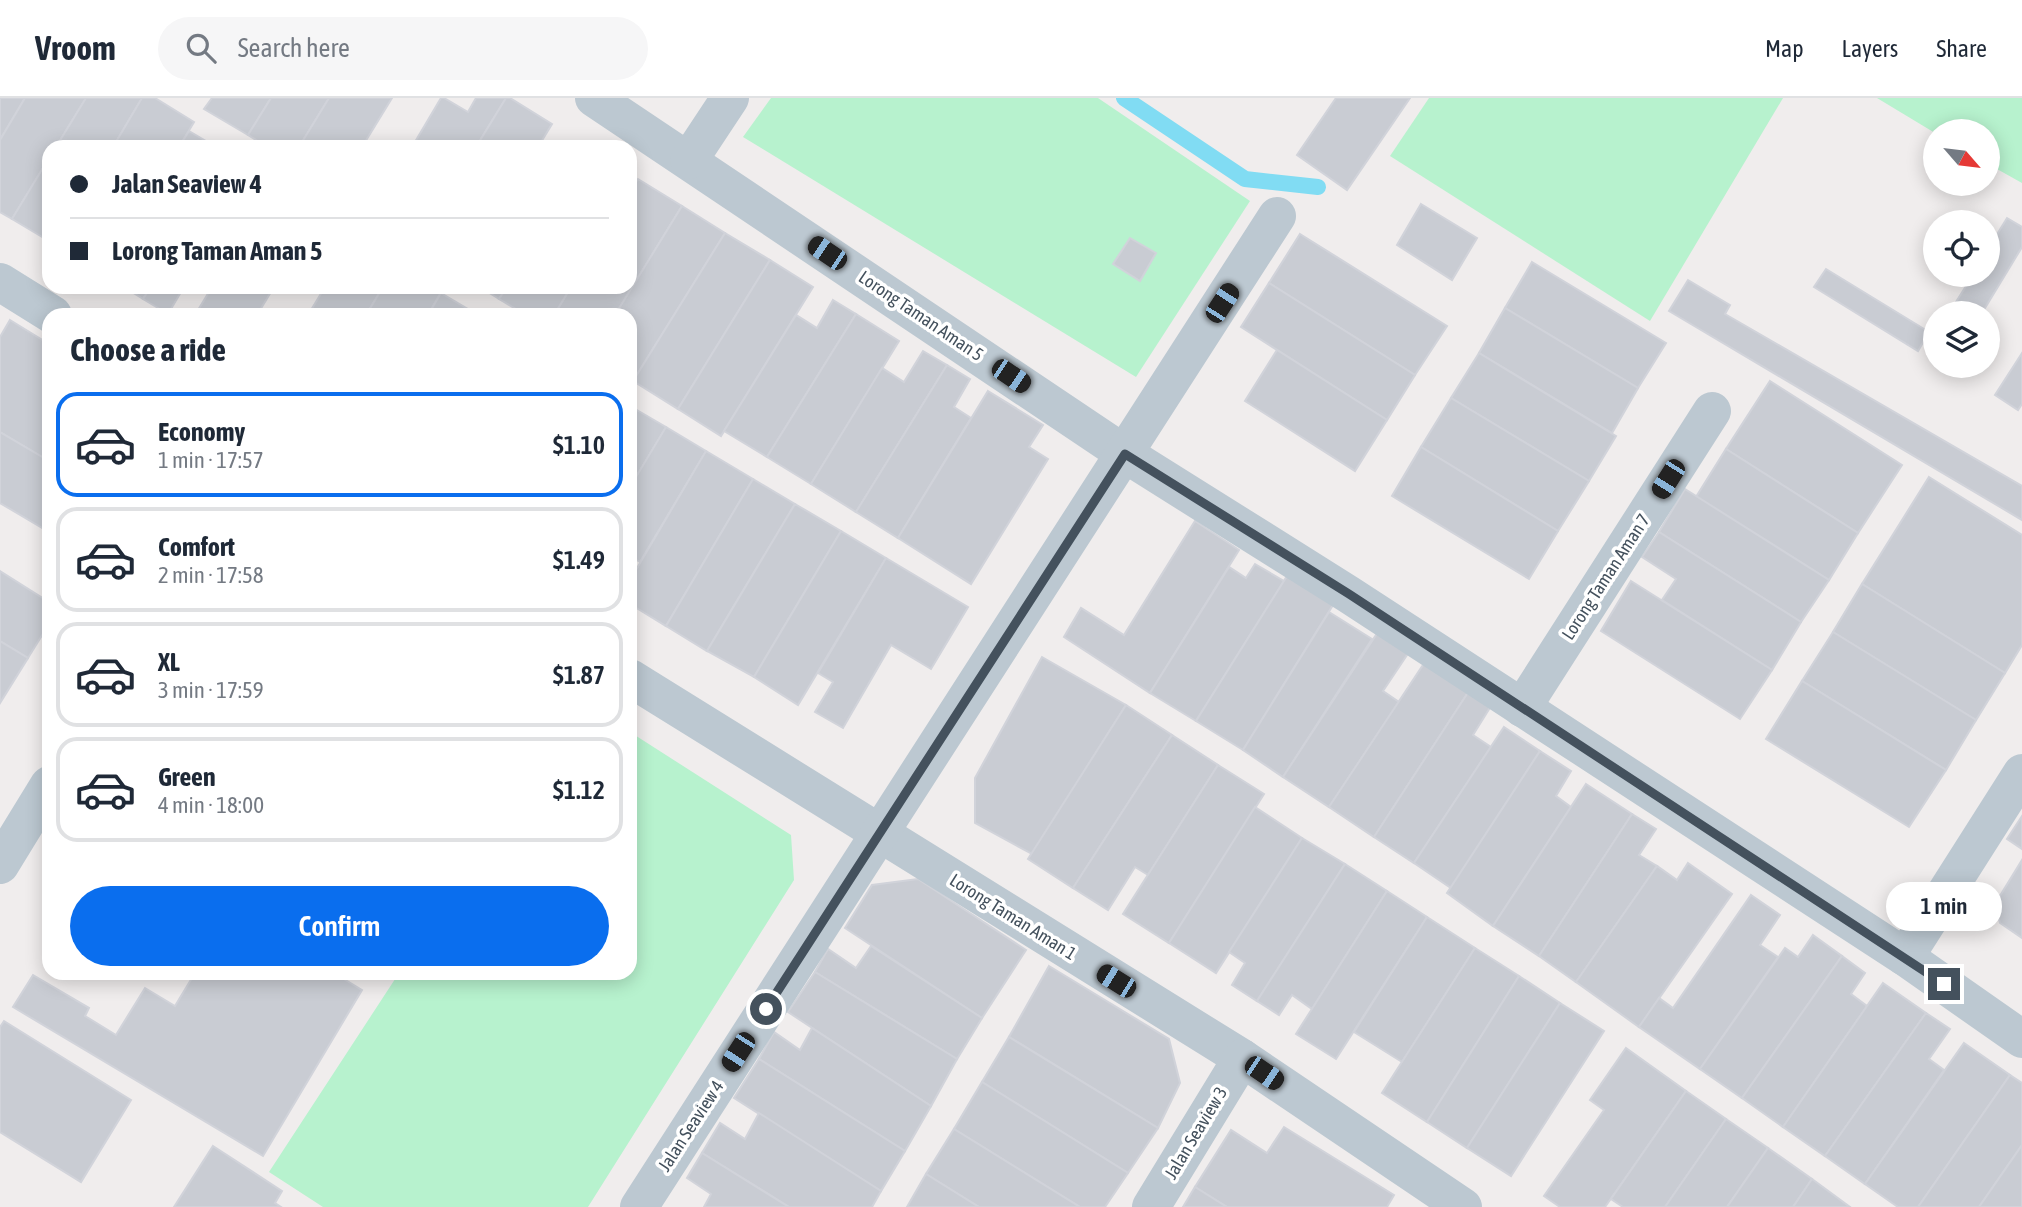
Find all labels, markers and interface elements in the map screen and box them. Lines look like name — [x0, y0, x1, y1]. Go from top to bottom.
search box — [158, 17, 648, 80]
text: Vroom — [35, 29, 116, 67]
icon: search — [182, 29, 220, 67]
text: Search here — [238, 33, 350, 63]
text: Map — [1765, 35, 1804, 62]
text: Layers — [1842, 35, 1898, 62]
text: Share — [1936, 35, 1987, 62]
north arrow — [1923, 119, 2000, 196]
map controls — [1923, 119, 2000, 378]
text: Jalan Seaview 4 — [112, 169, 262, 199]
button: locate — [1923, 210, 2000, 287]
car — [804, 233, 851, 273]
text: Lorong Taman Aman 5 — [112, 236, 322, 266]
street label: Lorong Taman Aman 5 — [855, 266, 987, 365]
car — [1202, 280, 1243, 326]
button: layers — [1923, 301, 2000, 378]
text: Choose a ride — [70, 331, 226, 368]
car — [988, 356, 1035, 396]
icon: car — [74, 413, 137, 476]
text: Economy — [158, 417, 245, 447]
text: $1.10 — [553, 430, 605, 460]
text: 1 min · 17:57 — [158, 447, 264, 473]
car — [1648, 456, 1689, 502]
street label: Lorong Taman Aman 7 — [1557, 510, 1654, 643]
icon: car — [74, 528, 137, 591]
text: Comfort — [158, 532, 235, 562]
text: $1.49 — [553, 545, 605, 575]
text: 2 min · 17:58 — [158, 562, 264, 588]
icon: car — [74, 643, 137, 706]
text: XL — [158, 647, 180, 677]
text: $1.87 — [553, 660, 605, 690]
text: 3 min · 17:59 — [158, 677, 264, 703]
icon: car — [74, 758, 137, 821]
text: Green — [158, 762, 216, 792]
text: $1.12 — [553, 775, 605, 805]
text: 4 min · 18:00 — [158, 792, 264, 818]
street label: Lorong Taman Aman 1 — [946, 869, 1081, 964]
callout: 1 min — [1886, 882, 2002, 932]
button: Confirm — [70, 886, 609, 966]
text: 1 min — [1921, 893, 1967, 919]
car — [1093, 961, 1140, 1001]
route end — [1928, 968, 1960, 1000]
route start — [750, 993, 782, 1025]
car — [718, 1029, 759, 1075]
car — [1241, 1053, 1288, 1093]
street label: Jalan Seaview 4 — [654, 1076, 728, 1175]
street label: Jalan Seaview 3 — [1160, 1083, 1231, 1183]

